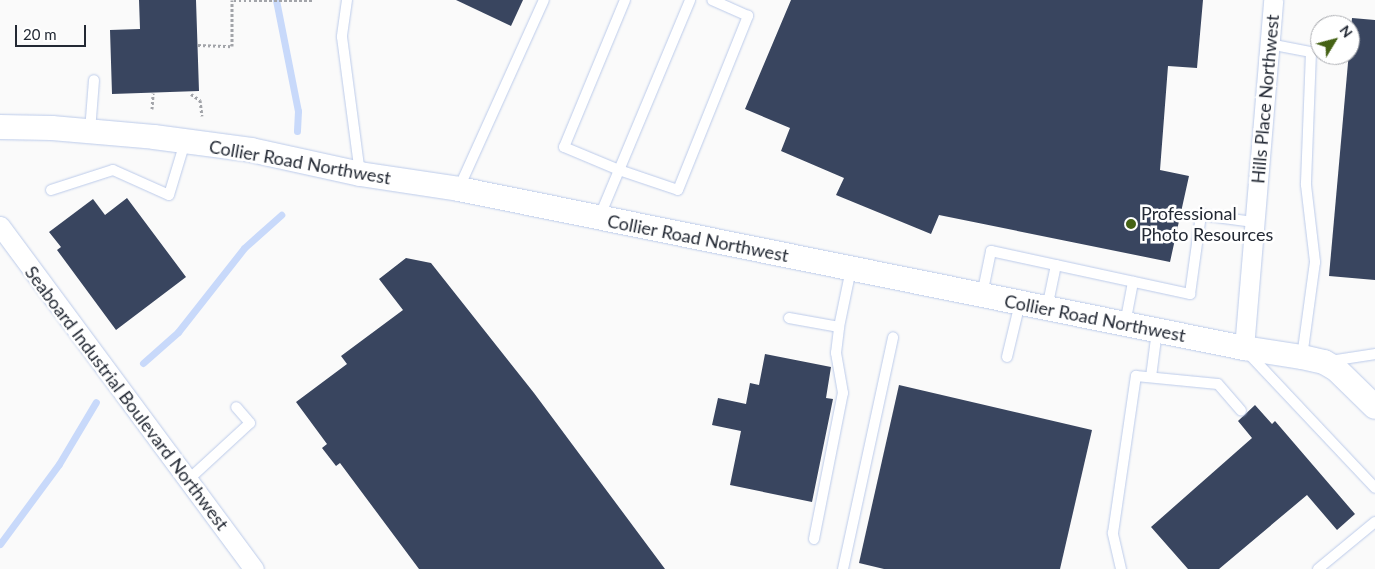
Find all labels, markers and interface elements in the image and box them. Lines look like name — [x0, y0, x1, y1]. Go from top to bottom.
street label: Hills Place Northwest — [1247, 14, 1283, 184]
scale bar — [18, 15, 89, 47]
north arrow — [1310, 15, 1360, 65]
text: N — [1337, 22, 1357, 41]
text: 20 m — [23, 25, 57, 43]
street label: Collier Road Northwest — [207, 135, 393, 189]
place label: Professional Photo Resources — [1141, 203, 1273, 245]
street label: Collier Road Northwest — [605, 210, 791, 266]
marker: Professional Photo Resources — [1125, 218, 1137, 230]
street label: Seaboard Industrial Boulevard Northwest — [21, 262, 233, 534]
street label: Collier Road Northwest — [1002, 290, 1188, 346]

